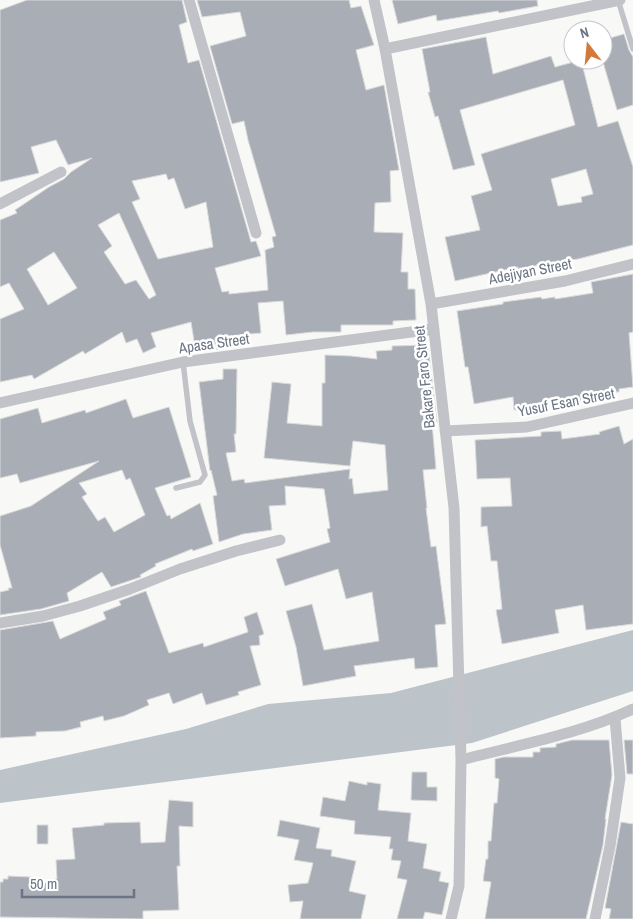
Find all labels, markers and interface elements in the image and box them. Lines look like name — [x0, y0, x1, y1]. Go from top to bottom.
north arrow — [563, 20, 613, 70]
text: N — [578, 23, 591, 42]
street label: Adejiyan Street — [486, 253, 574, 290]
street label: Bakare Faro Street — [408, 324, 440, 429]
street label: Apasa Street — [176, 328, 251, 358]
street label: Yusuf Esan Street — [516, 382, 617, 422]
scale bar — [22, 866, 135, 898]
text: 50 m — [30, 873, 57, 894]

